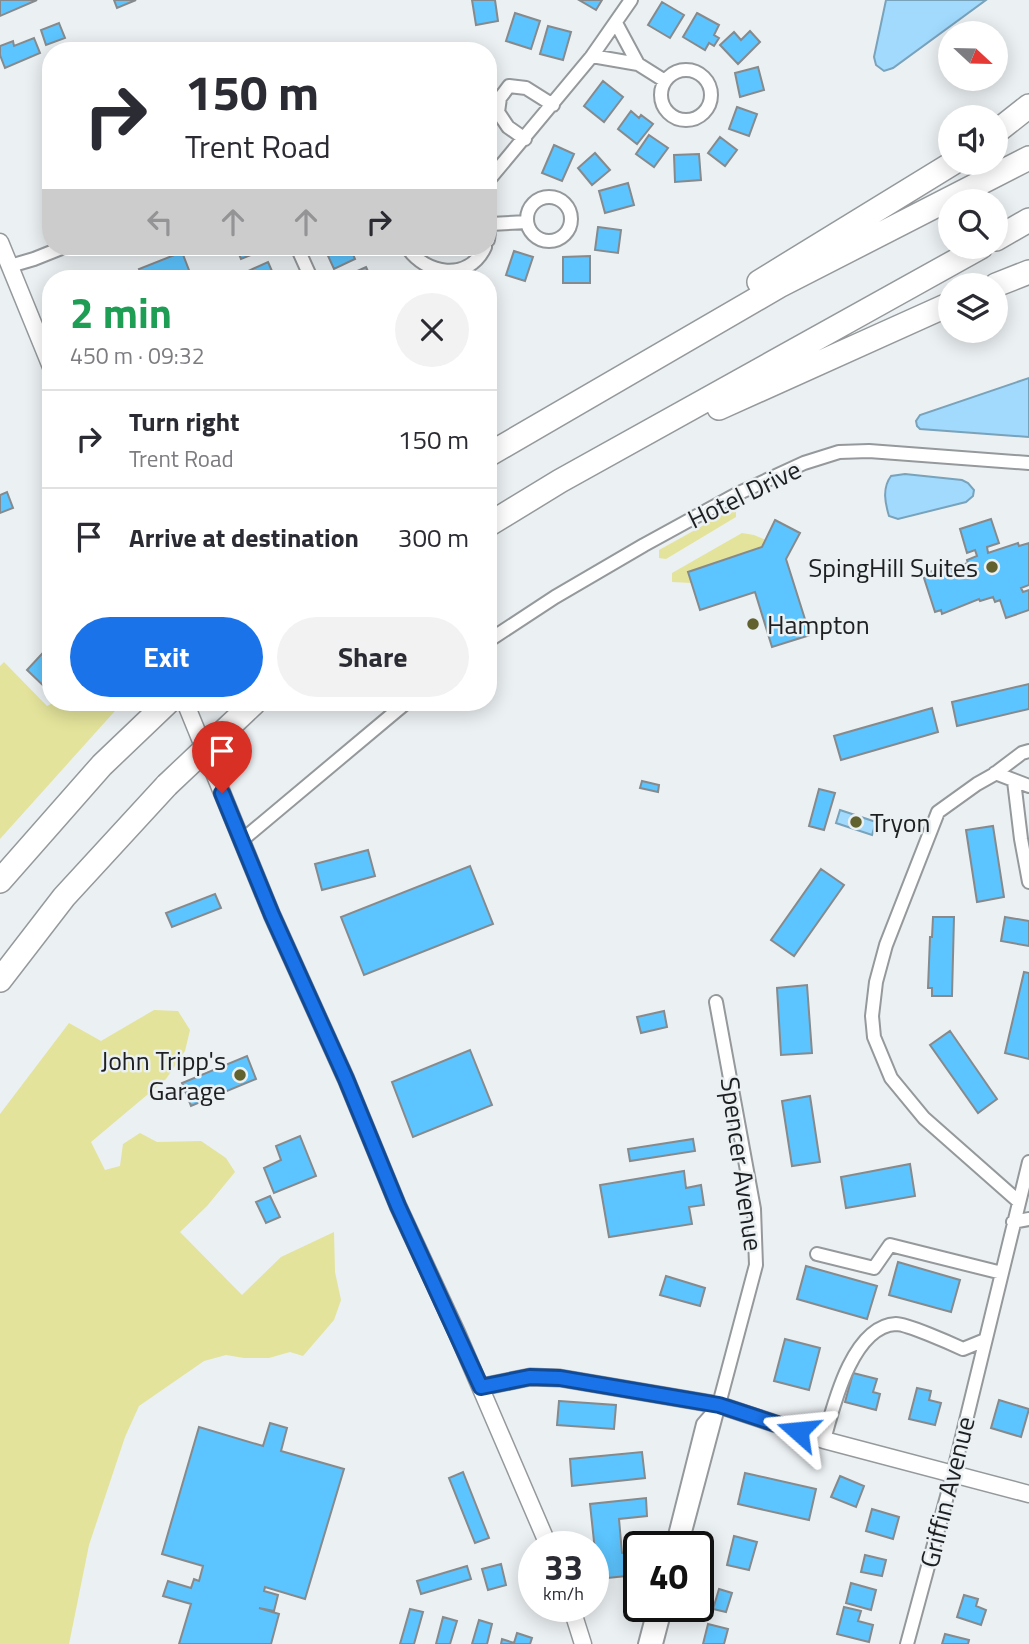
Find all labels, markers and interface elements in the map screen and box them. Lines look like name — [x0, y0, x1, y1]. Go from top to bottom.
north arrow — [938, 21, 1008, 91]
map controls — [938, 21, 1008, 343]
text: 150 m — [185, 54, 319, 129]
icon: right — [70, 70, 161, 161]
button: sound — [938, 105, 1008, 175]
text: Trent Road — [185, 122, 331, 170]
button: search — [938, 189, 1008, 259]
icon: left — [141, 203, 179, 241]
icon: ahead — [214, 203, 252, 241]
icon: ahead — [287, 203, 325, 241]
icon: right — [360, 203, 398, 241]
button: layers — [938, 273, 1008, 343]
text: 2 min — [70, 280, 172, 344]
button: close — [395, 293, 469, 367]
text: 450 m · 09:32 — [70, 338, 205, 373]
text: Turn right — [129, 402, 240, 441]
icon: right — [70, 420, 108, 458]
text: 150 m — [398, 420, 469, 459]
text: Trent Road — [129, 441, 234, 476]
street label: Hotel Drive — [681, 450, 807, 538]
icon: arrive — [70, 518, 108, 556]
text: Arrive at destination — [129, 518, 359, 557]
text: 300 m — [398, 518, 469, 557]
place label: SpingHill Suites — [808, 548, 978, 587]
marker: SpingHill Suites — [984, 559, 1000, 575]
place label: Hampton — [767, 605, 870, 644]
marker: Hampton — [745, 616, 761, 632]
button: Exit — [70, 617, 263, 697]
button: Share — [277, 617, 469, 697]
pin — [192, 721, 252, 793]
icon: arrive — [203, 732, 241, 770]
place label: Tryon — [870, 803, 930, 842]
marker: Tryon — [848, 814, 864, 830]
place label: John Tripp's Garage — [101, 1041, 226, 1110]
marker: John Tripp's Garage — [232, 1067, 248, 1083]
street label: Spencer Avenue — [710, 1075, 774, 1253]
position arrow — [761, 1394, 835, 1468]
street label: Griffin Avenue — [909, 1412, 985, 1572]
speed limit sign: 40 — [623, 1531, 714, 1622]
text: 33 — [544, 1540, 583, 1594]
text: km/h — [543, 1580, 584, 1607]

